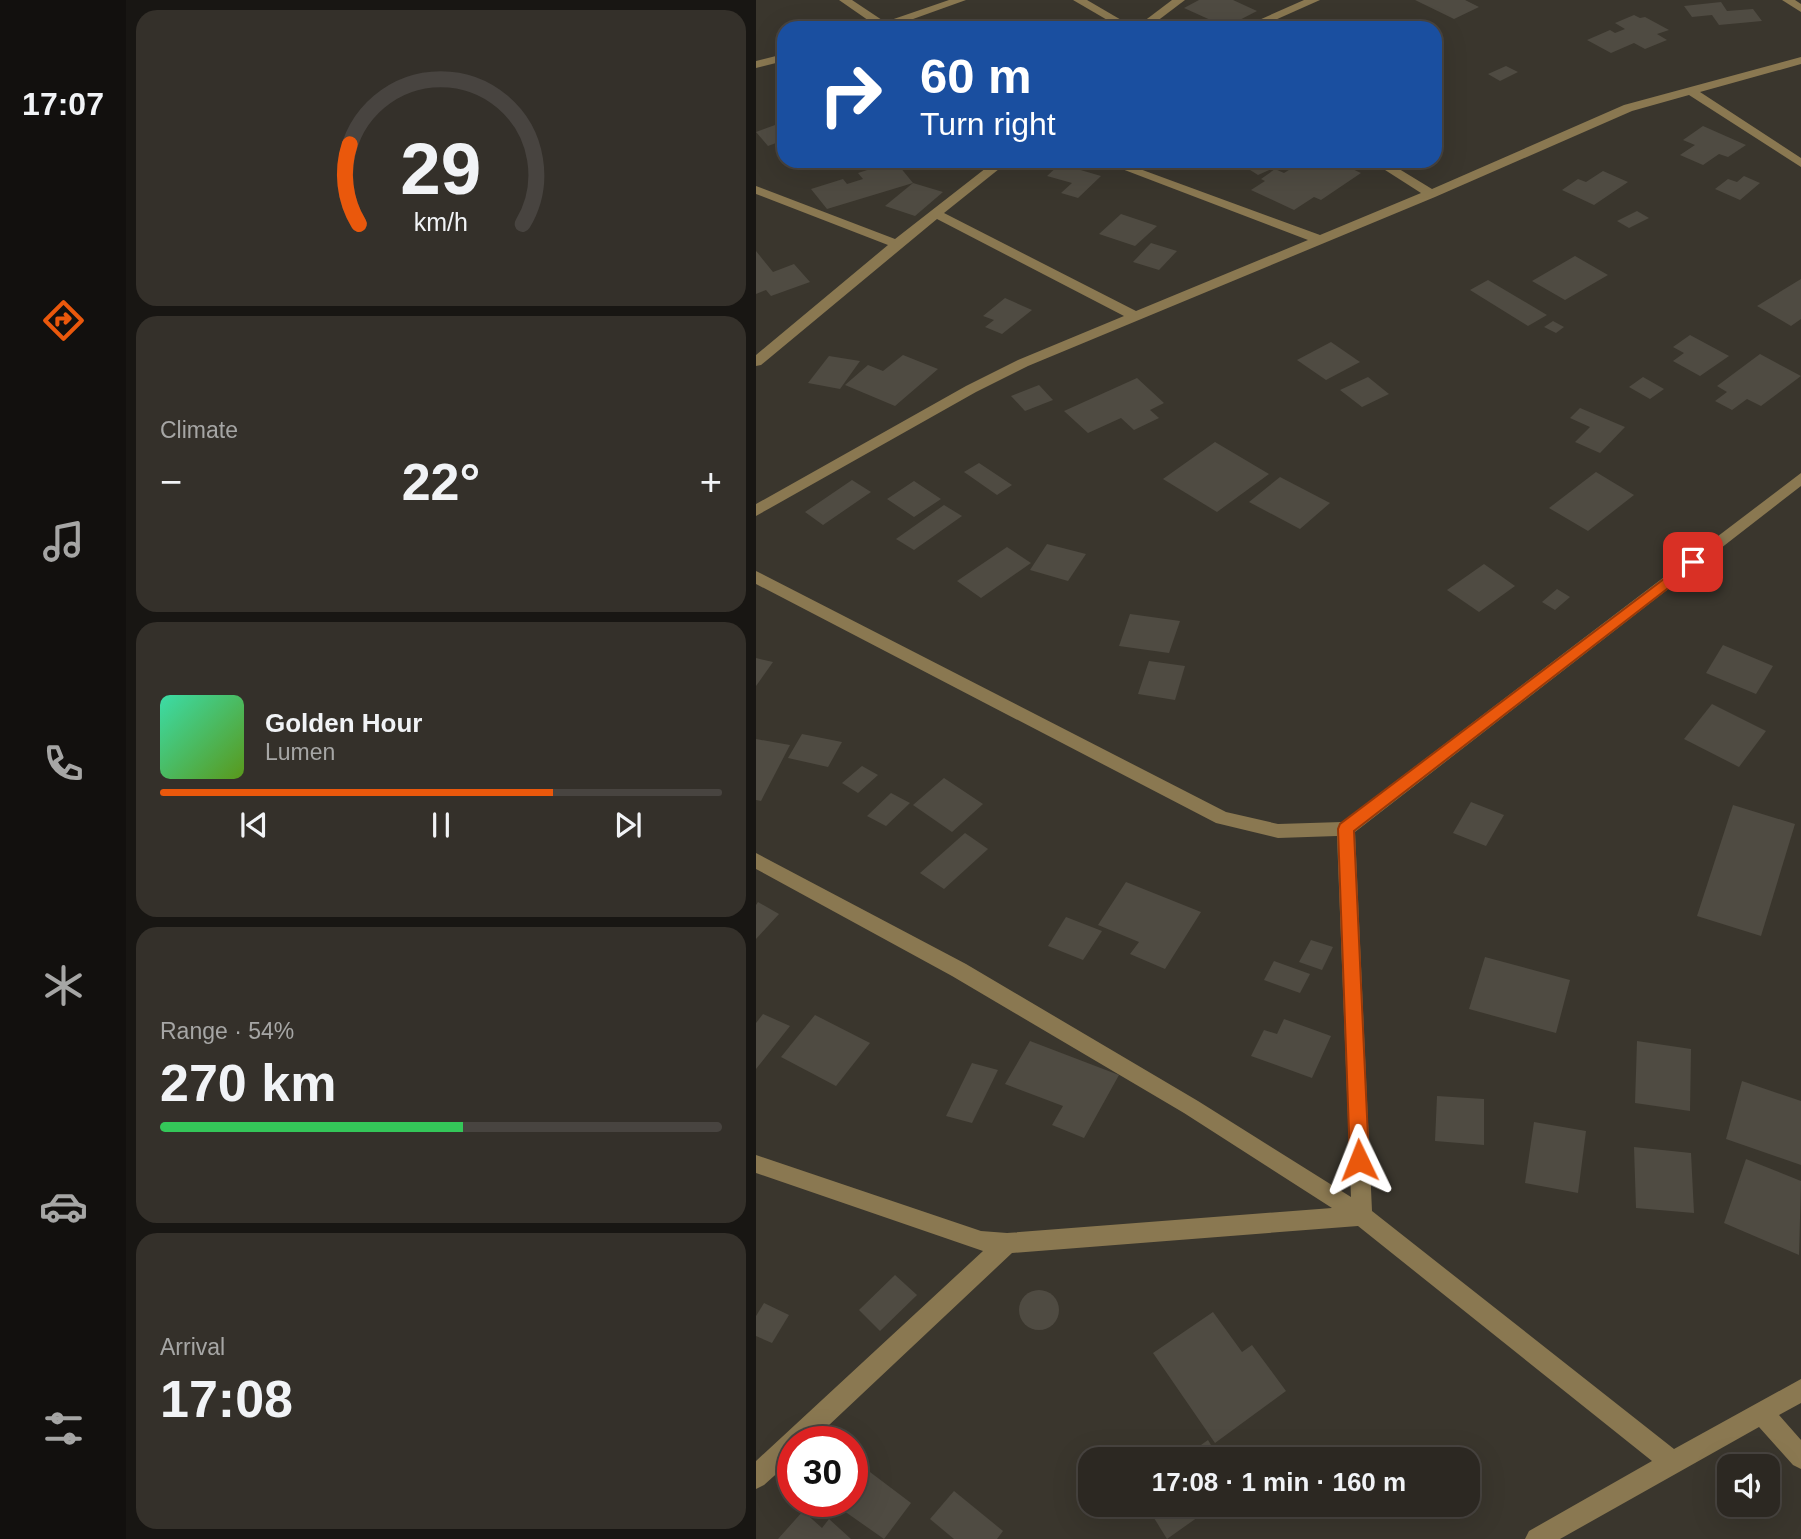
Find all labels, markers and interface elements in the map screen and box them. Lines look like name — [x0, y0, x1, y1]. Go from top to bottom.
icon: right — [805, 49, 896, 140]
text: 60 m — [920, 49, 1032, 103]
text: 17:07 — [22, 86, 104, 122]
text: Turn right — [920, 106, 1056, 142]
text: 29 — [401, 128, 481, 209]
text: km/h — [414, 208, 468, 236]
icon: directions — [39, 296, 88, 345]
text: Climate — [160, 417, 238, 443]
text: 22° — [402, 453, 480, 511]
text: − — [160, 461, 182, 503]
text: + — [700, 461, 722, 503]
icon: music — [39, 517, 88, 566]
pin — [1663, 532, 1723, 592]
icon: arrive — [1674, 543, 1712, 581]
text: Golden Hour — [265, 708, 422, 738]
icon: phone — [39, 739, 88, 788]
text: Lumen — [265, 739, 335, 765]
icon: previous — [235, 806, 273, 844]
icon: pause — [422, 806, 460, 844]
icon: next — [609, 806, 647, 844]
icon: climate — [39, 961, 88, 1010]
text: Range · 54% — [160, 1018, 294, 1044]
text: 270 km — [160, 1054, 336, 1112]
position arrow — [1322, 1123, 1396, 1197]
icon: car — [39, 1182, 88, 1231]
text: Arrival — [160, 1334, 225, 1360]
text: 17:08 — [160, 1370, 293, 1428]
icon: filters — [39, 1404, 88, 1453]
speed limit sign: 30 — [777, 1426, 868, 1517]
map controls — [1717, 1454, 1780, 1517]
button: sound — [1717, 1454, 1780, 1517]
text: 17:08 · 1 min · 160 m — [1152, 1467, 1406, 1497]

